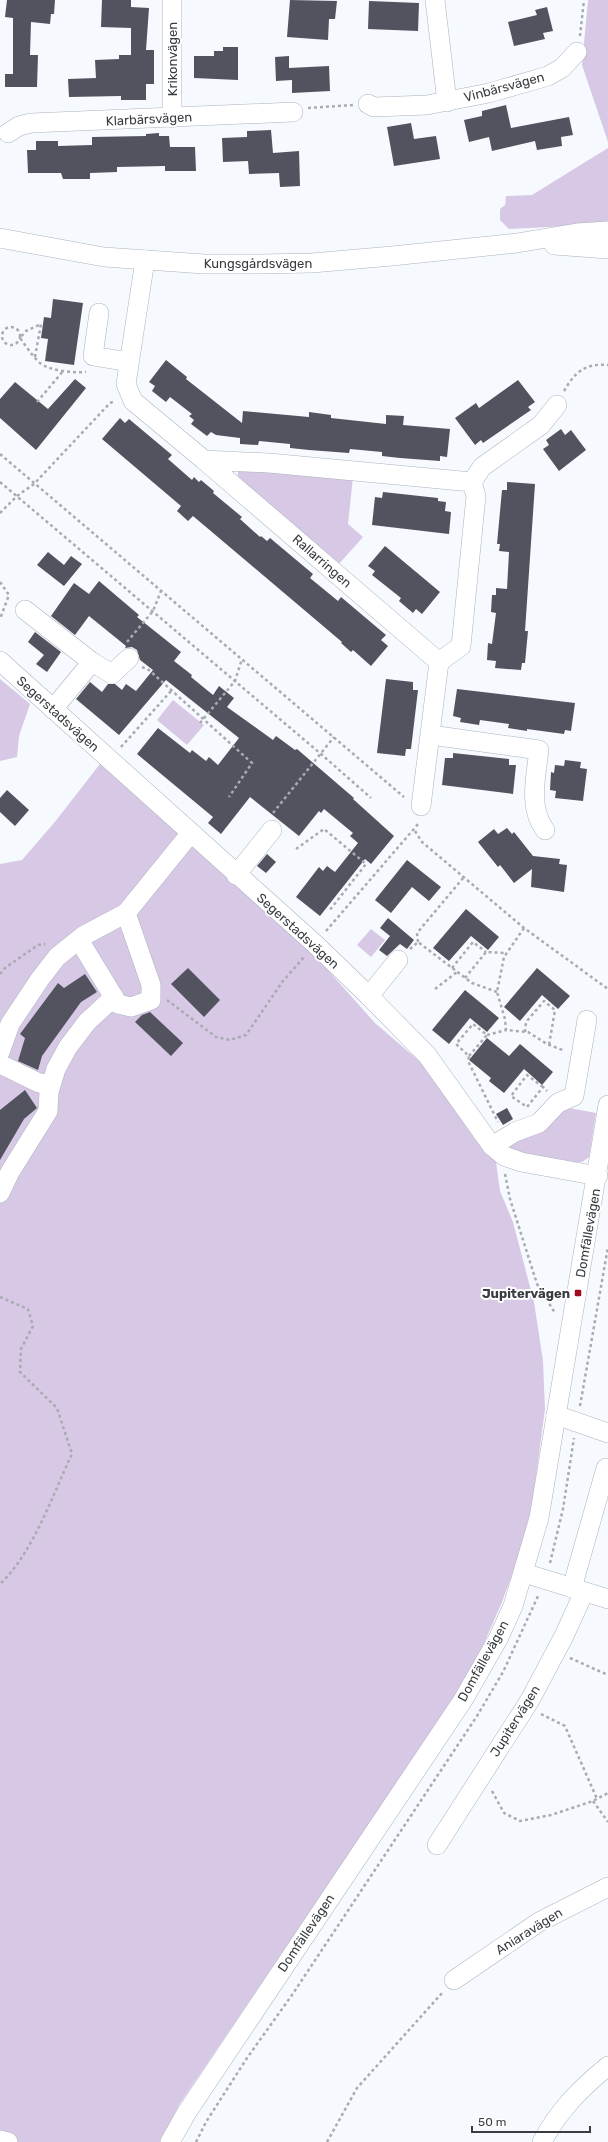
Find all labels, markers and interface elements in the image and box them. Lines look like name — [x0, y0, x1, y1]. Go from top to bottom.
street label: Krikonvägen — [165, 22, 181, 96]
street label: Vinbärsvägen — [462, 69, 546, 106]
street label: Klarbärsvägen — [105, 109, 193, 130]
street label: Kungsgårdsvägen — [204, 256, 312, 272]
street label: Rallarringen — [289, 531, 354, 591]
street label: Segerstadsvägen — [13, 673, 102, 756]
street label: Segerstadsvägen — [253, 890, 342, 973]
street label: Domfällevägen — [573, 1187, 604, 1279]
place label: Jupitervägen — [482, 1286, 570, 1301]
marker: Jupitervägen — [573, 1288, 583, 1298]
street label: Domfällevägen — [455, 1618, 512, 1705]
street label: Jupitervägen — [487, 1683, 544, 1760]
street label: Domfällevägen — [275, 1891, 338, 1975]
street label: Aniaravägen — [493, 1905, 566, 1958]
scale bar — [472, 2108, 590, 2134]
text: 50 m — [478, 2115, 506, 2129]

